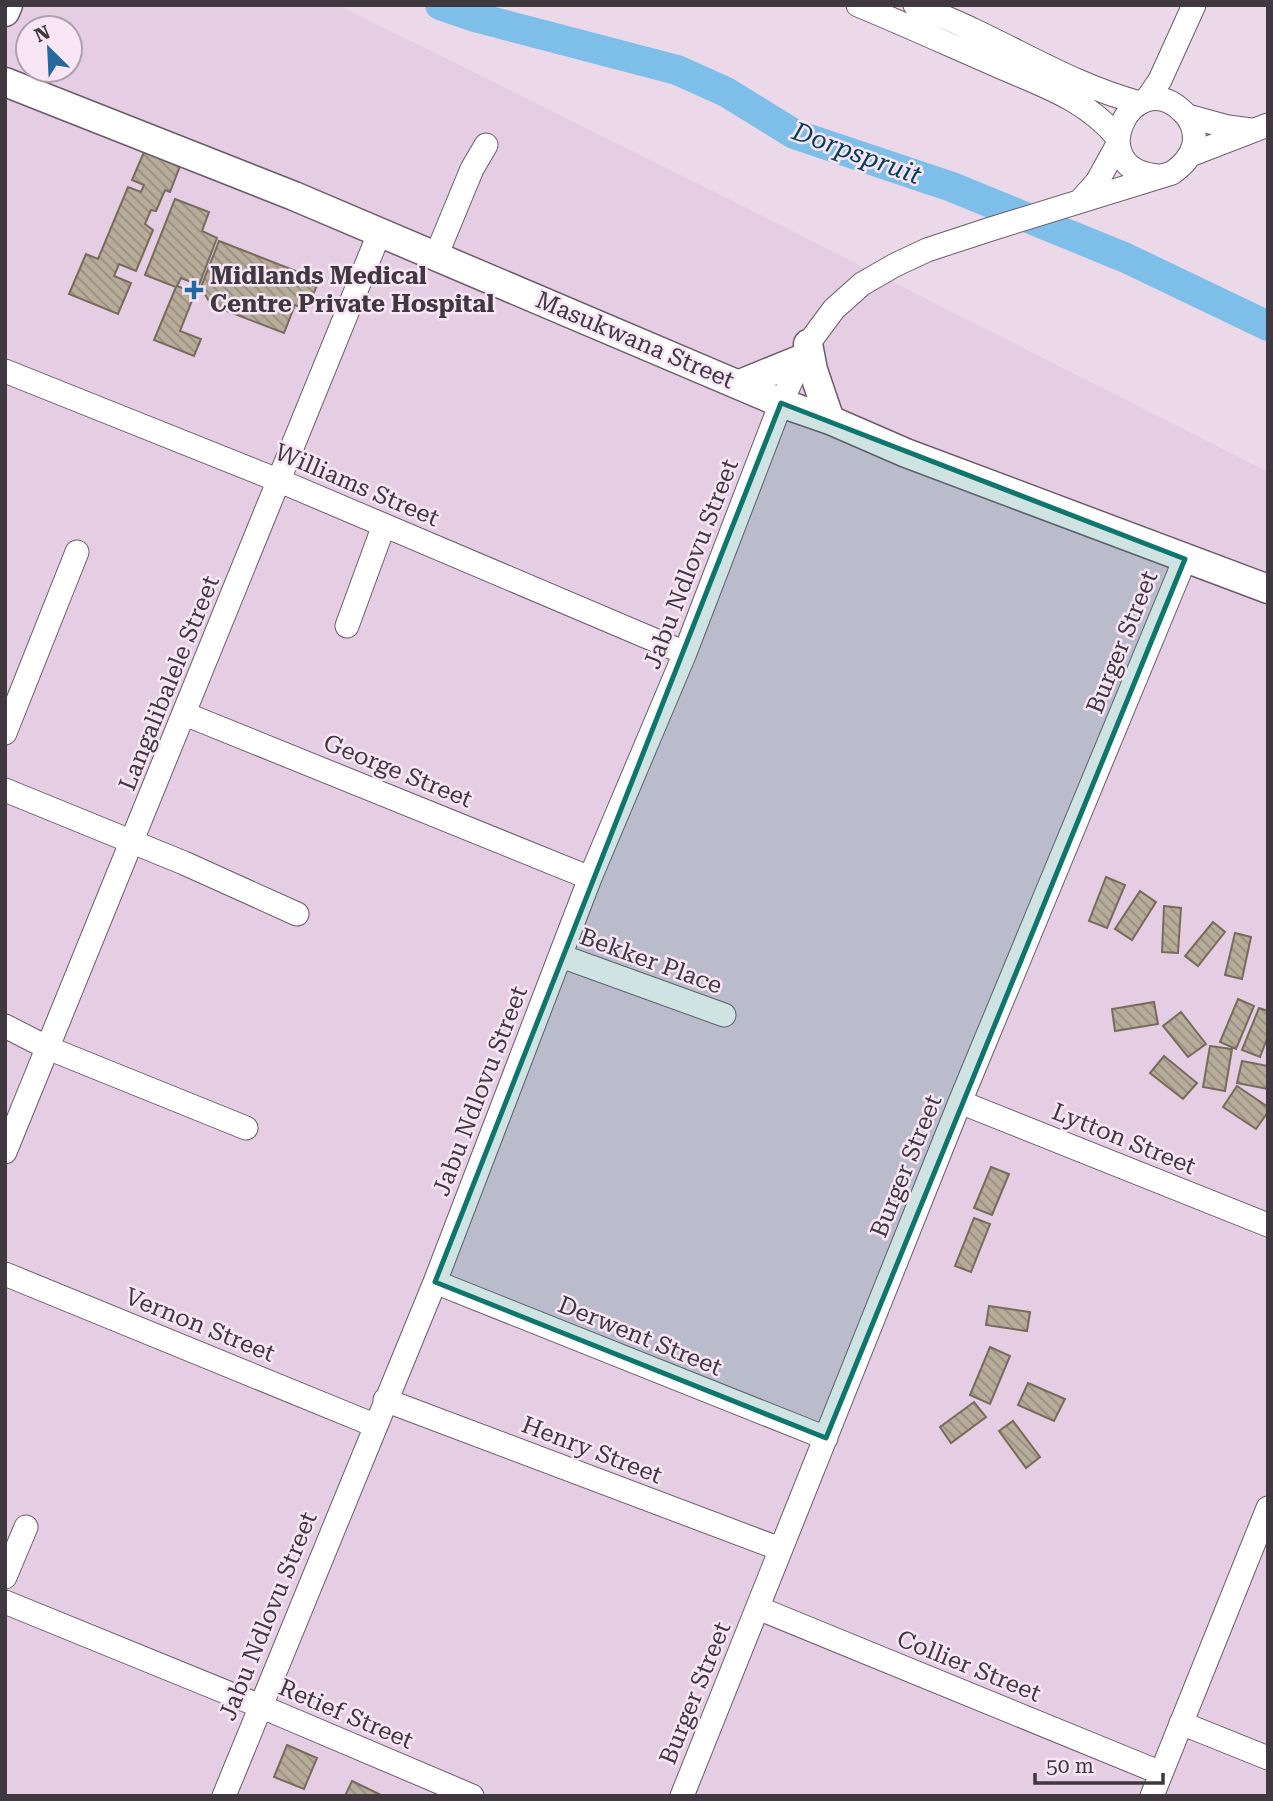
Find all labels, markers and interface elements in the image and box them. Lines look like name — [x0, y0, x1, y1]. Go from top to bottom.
north arrow — [14, 14, 84, 84]
text: N — [31, 20, 54, 47]
water label: Dorpspruit — [787, 115, 926, 190]
place label: Midlands Medical Centre Private Hospital — [210, 262, 494, 318]
marker: Midlands Medical Centre Private Hospital — [184, 280, 204, 300]
street label: Masukwana Street — [532, 286, 738, 394]
street label: Williams Street — [271, 438, 443, 532]
street label: Jabu Ndlovu Street — [638, 455, 744, 673]
street label: Burger Street — [1081, 567, 1163, 717]
street label: Langalibalele Street — [113, 572, 225, 794]
street label: George Street — [320, 728, 476, 814]
street label: Bekker Place — [576, 922, 726, 1000]
street label: Jabu Ndlovu Street — [427, 982, 533, 1200]
street label: Burger Street — [865, 1091, 947, 1241]
street label: Lytton Street — [1048, 1097, 1200, 1181]
street label: Vernon Street — [121, 1282, 279, 1368]
street label: Derwent Street — [554, 1290, 726, 1382]
street label: Henry Street — [518, 1410, 666, 1490]
street label: Jabu Ndlovu Street — [213, 1508, 323, 1724]
street label: Burger Street — [654, 1618, 736, 1768]
street label: Collier Street — [893, 1624, 1045, 1708]
street label: Retief Street — [275, 1673, 417, 1755]
scale bar — [1035, 1742, 1163, 1786]
text: 50 m — [1046, 1754, 1094, 1778]

